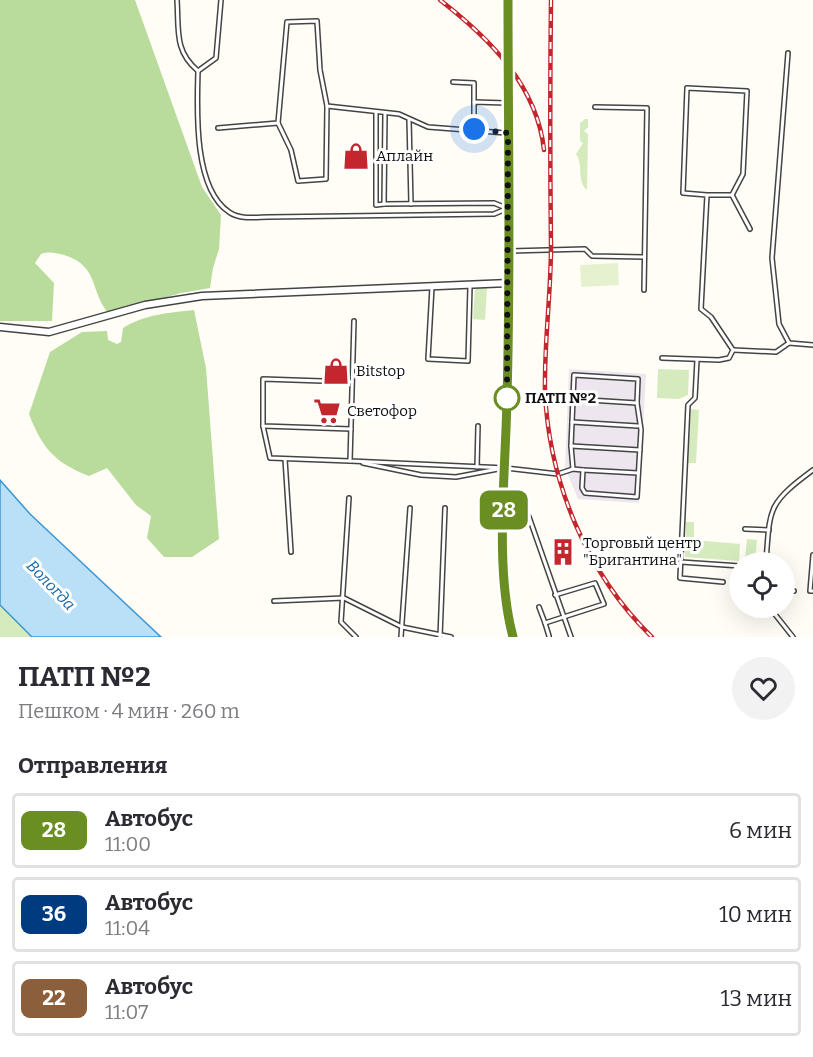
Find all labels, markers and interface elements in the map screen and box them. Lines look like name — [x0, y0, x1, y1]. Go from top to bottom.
your location — [459, 114, 489, 144]
shop icon: Аплайн — [341, 141, 371, 171]
place label: Аплайн — [376, 147, 433, 165]
shop icon: Bitstop — [321, 356, 351, 386]
place label: Bitstop — [356, 362, 405, 380]
marker: ПАТП №2 — [494, 385, 520, 411]
place label: ПАТП №2 — [525, 389, 596, 407]
supermarket icon: Светофор — [312, 396, 342, 426]
place label: Светофор — [347, 402, 417, 420]
line badge: 28 — [477, 490, 531, 530]
text: 28 — [492, 497, 516, 523]
place label: Торговый центр "Бригантина" — [583, 534, 701, 569]
building icon: Торговый центр "Бригантина" — [548, 537, 578, 567]
map controls — [729, 552, 795, 618]
button: locate — [729, 552, 795, 618]
water label: Вологда — [23, 556, 79, 614]
button: heart — [732, 657, 795, 720]
text: ПАТП №2 — [18, 660, 151, 693]
text: Пешком · 4 мин · 260 m — [18, 699, 240, 723]
text: Отправления — [18, 752, 168, 779]
text: Автобус — [105, 805, 193, 832]
text: 28 — [42, 817, 66, 843]
text: 6 мин — [729, 817, 792, 844]
text: 11:00 — [105, 832, 151, 856]
text: Автобус — [105, 889, 193, 916]
text: 36 — [42, 901, 66, 927]
text: 10 мин — [719, 901, 792, 928]
text: 11:04 — [105, 916, 150, 940]
text: Автобус — [105, 973, 193, 1000]
text: 22 — [42, 985, 66, 1011]
text: 13 мин — [720, 985, 792, 1012]
text: 11:07 — [105, 1000, 148, 1024]

